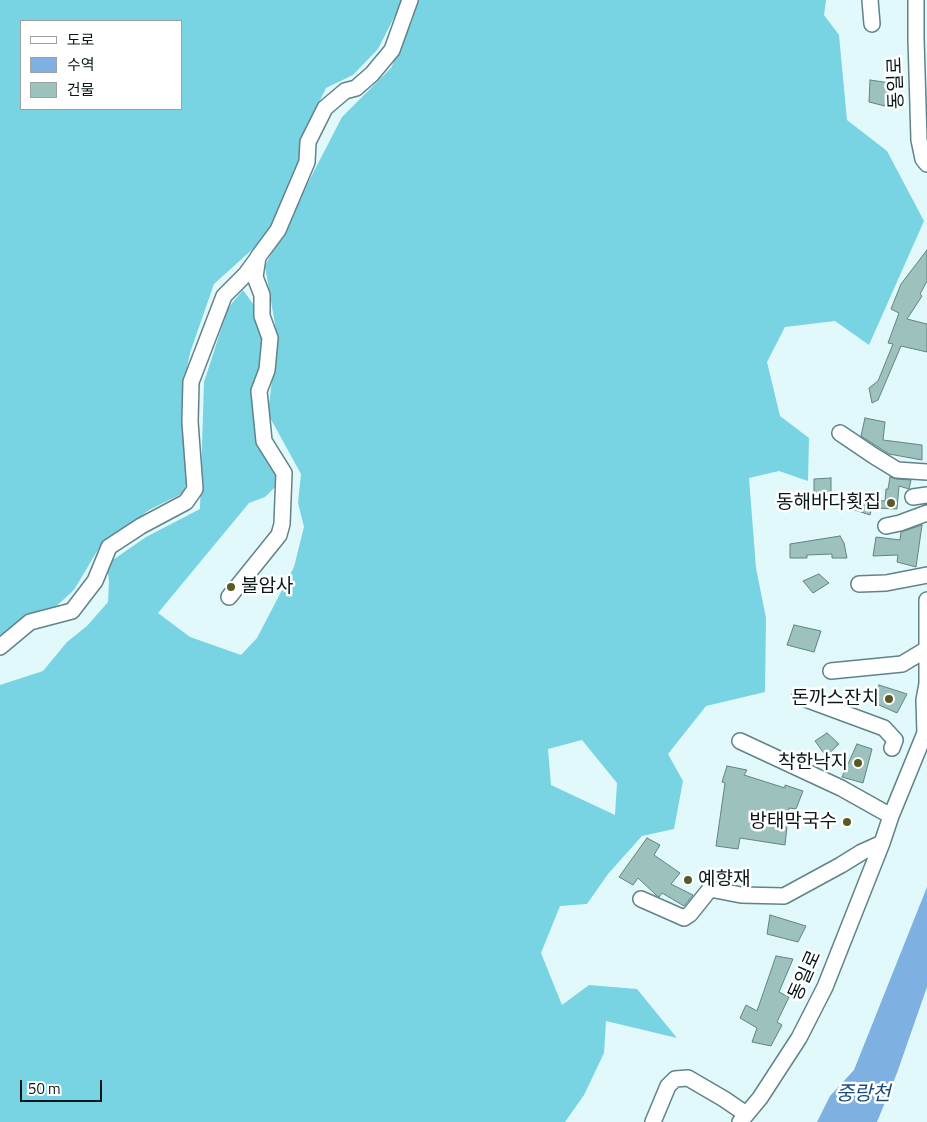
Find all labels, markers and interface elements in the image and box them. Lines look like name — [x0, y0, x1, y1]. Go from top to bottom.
legend — [20, 20, 182, 110]
text: 도로 — [67, 28, 95, 51]
text: 수역 — [67, 53, 95, 76]
street label: 동일로 — [885, 56, 909, 110]
text: 건물 — [67, 78, 95, 101]
place label: 동해바다횟집 — [776, 492, 881, 514]
marker: 동해바다횟집 — [885, 497, 897, 509]
place label: 불암사 — [241, 576, 293, 598]
marker: 불암사 — [225, 581, 237, 593]
place label: 돈까스잔치 — [792, 688, 879, 710]
marker: 돈까스잔치 — [883, 693, 895, 705]
place label: 착한낙지 — [778, 752, 848, 774]
marker: 착한낙지 — [852, 757, 864, 769]
place label: 방태막국수 — [750, 811, 837, 833]
marker: 방태막국수 — [841, 816, 853, 828]
place label: 예향재 — [698, 869, 750, 891]
marker: 예향재 — [682, 874, 694, 886]
street label: 동일로 — [785, 947, 827, 1005]
scale bar — [22, 1070, 105, 1102]
text: 50 m — [28, 1077, 61, 1100]
water label: 중랑천 — [835, 1083, 891, 1107]

